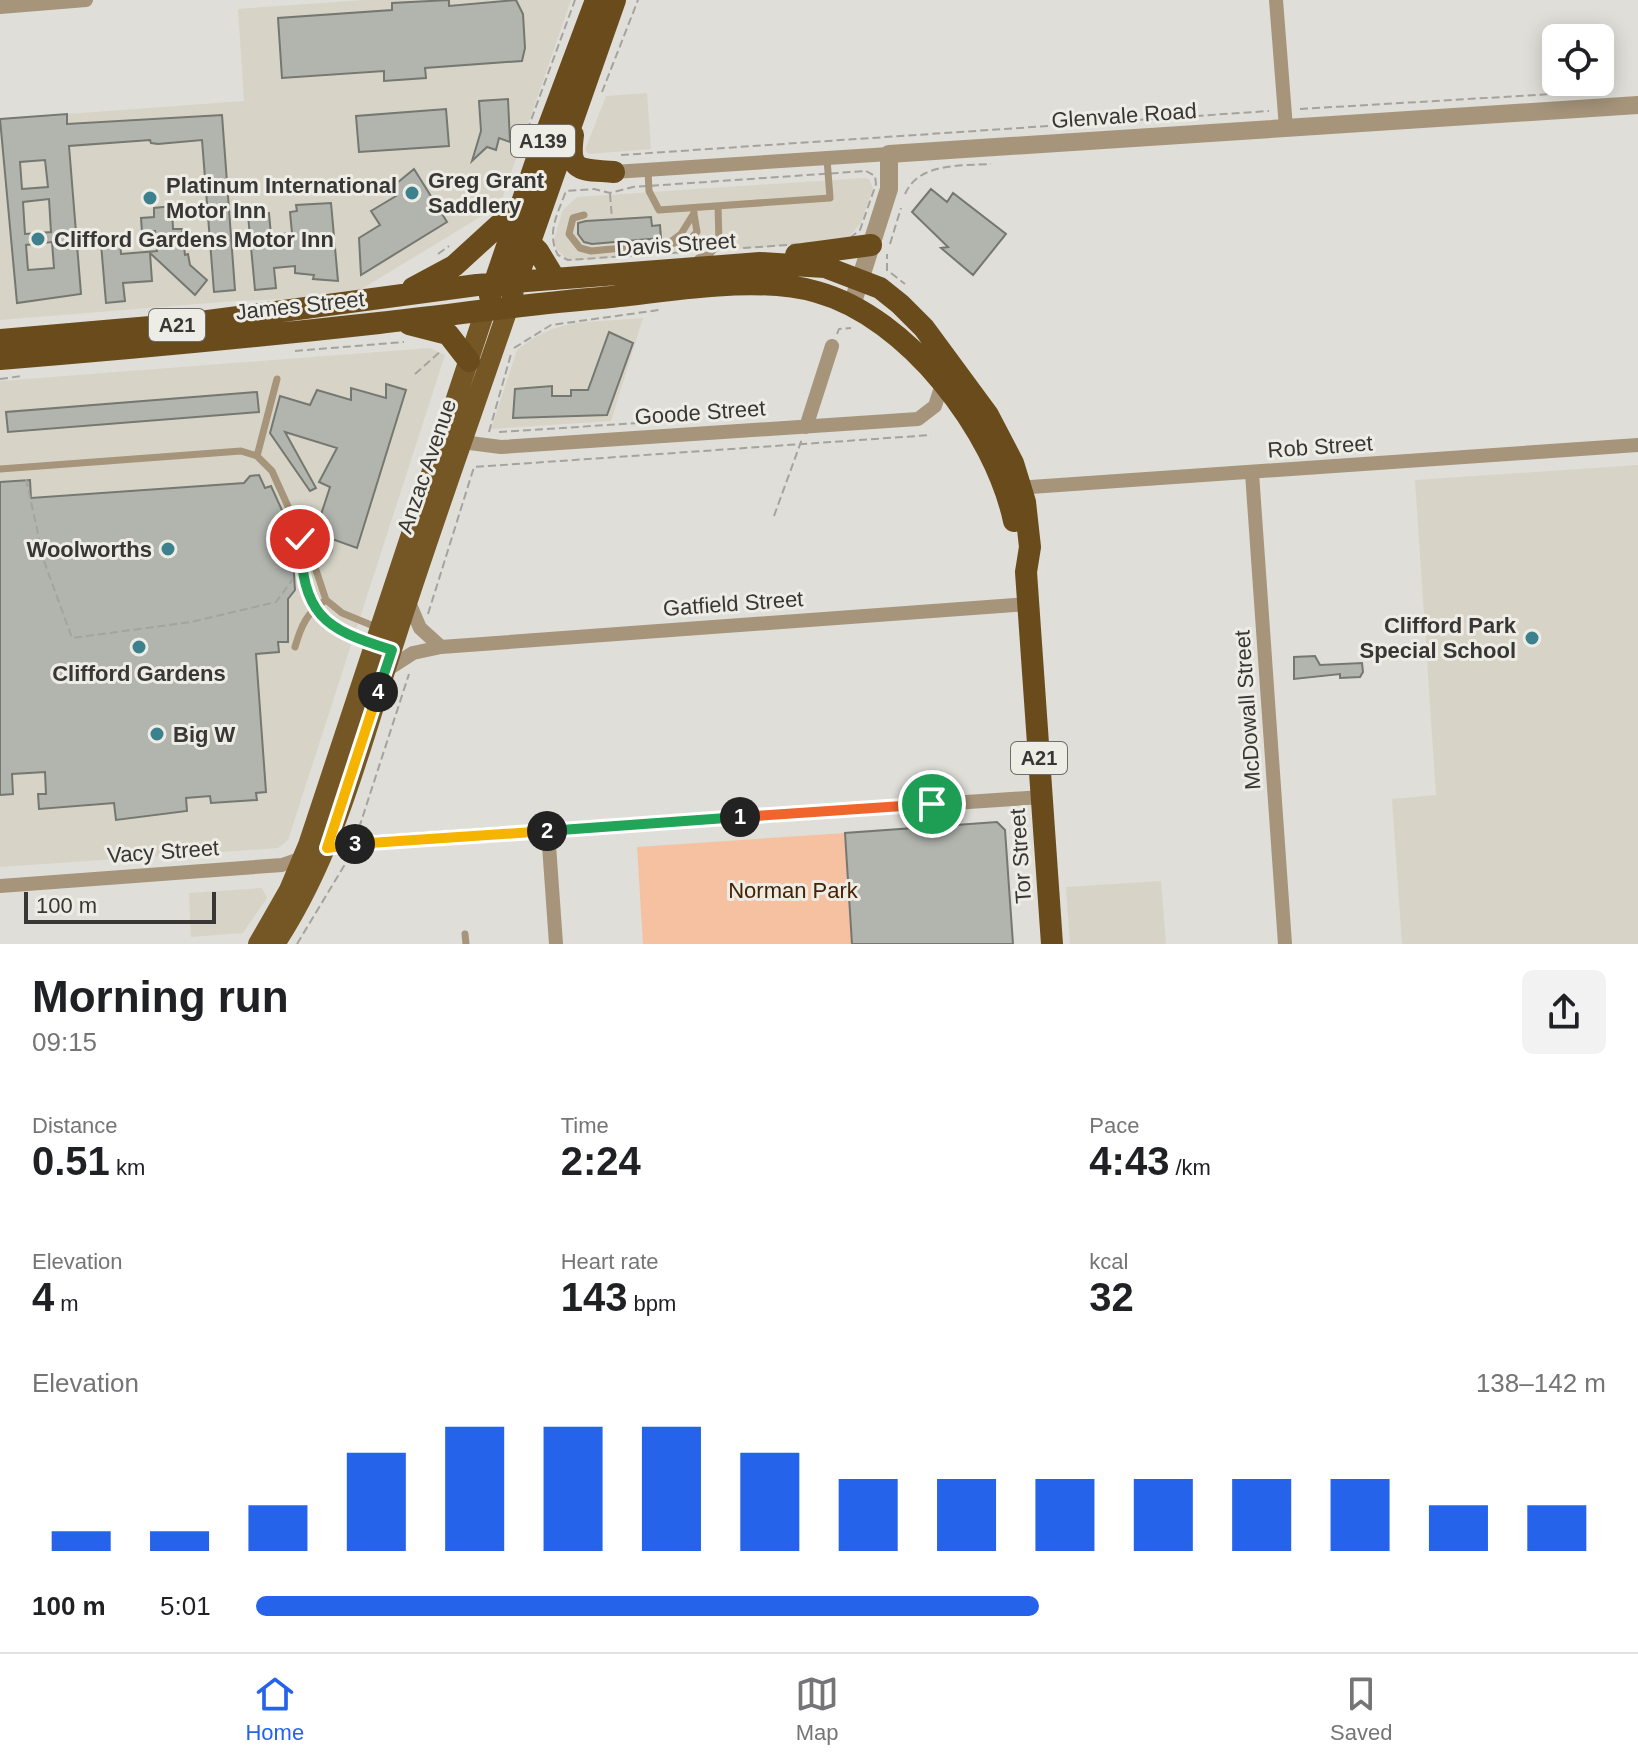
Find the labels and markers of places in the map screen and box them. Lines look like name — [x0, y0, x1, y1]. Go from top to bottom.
place label: Greg Grant Saddlery — [428, 168, 545, 218]
place label: Platinum International Motor Inn — [166, 173, 397, 223]
marker: Greg Grant Saddlery — [403, 184, 421, 202]
marker: Platinum International Motor Inn — [141, 189, 159, 207]
place label: Clifford Gardens Motor Inn — [54, 227, 334, 252]
marker: Clifford Gardens Motor Inn — [29, 230, 47, 248]
pin — [266, 505, 334, 573]
place label: Woolworths — [27, 537, 152, 562]
marker: Woolworths — [159, 540, 177, 558]
place label: Clifford Park Special School — [1360, 613, 1517, 663]
marker: Clifford Park Special School — [1523, 629, 1541, 647]
marker: Clifford Gardens — [130, 638, 148, 656]
place label: Clifford Gardens — [52, 661, 226, 686]
pin: 4 — [358, 672, 398, 712]
place label: Big W — [173, 722, 236, 747]
marker: Big W — [148, 725, 166, 743]
pin — [898, 770, 966, 838]
pin: 1 — [720, 797, 760, 837]
pin: 2 — [527, 811, 567, 851]
pin: 3 — [335, 824, 375, 864]

